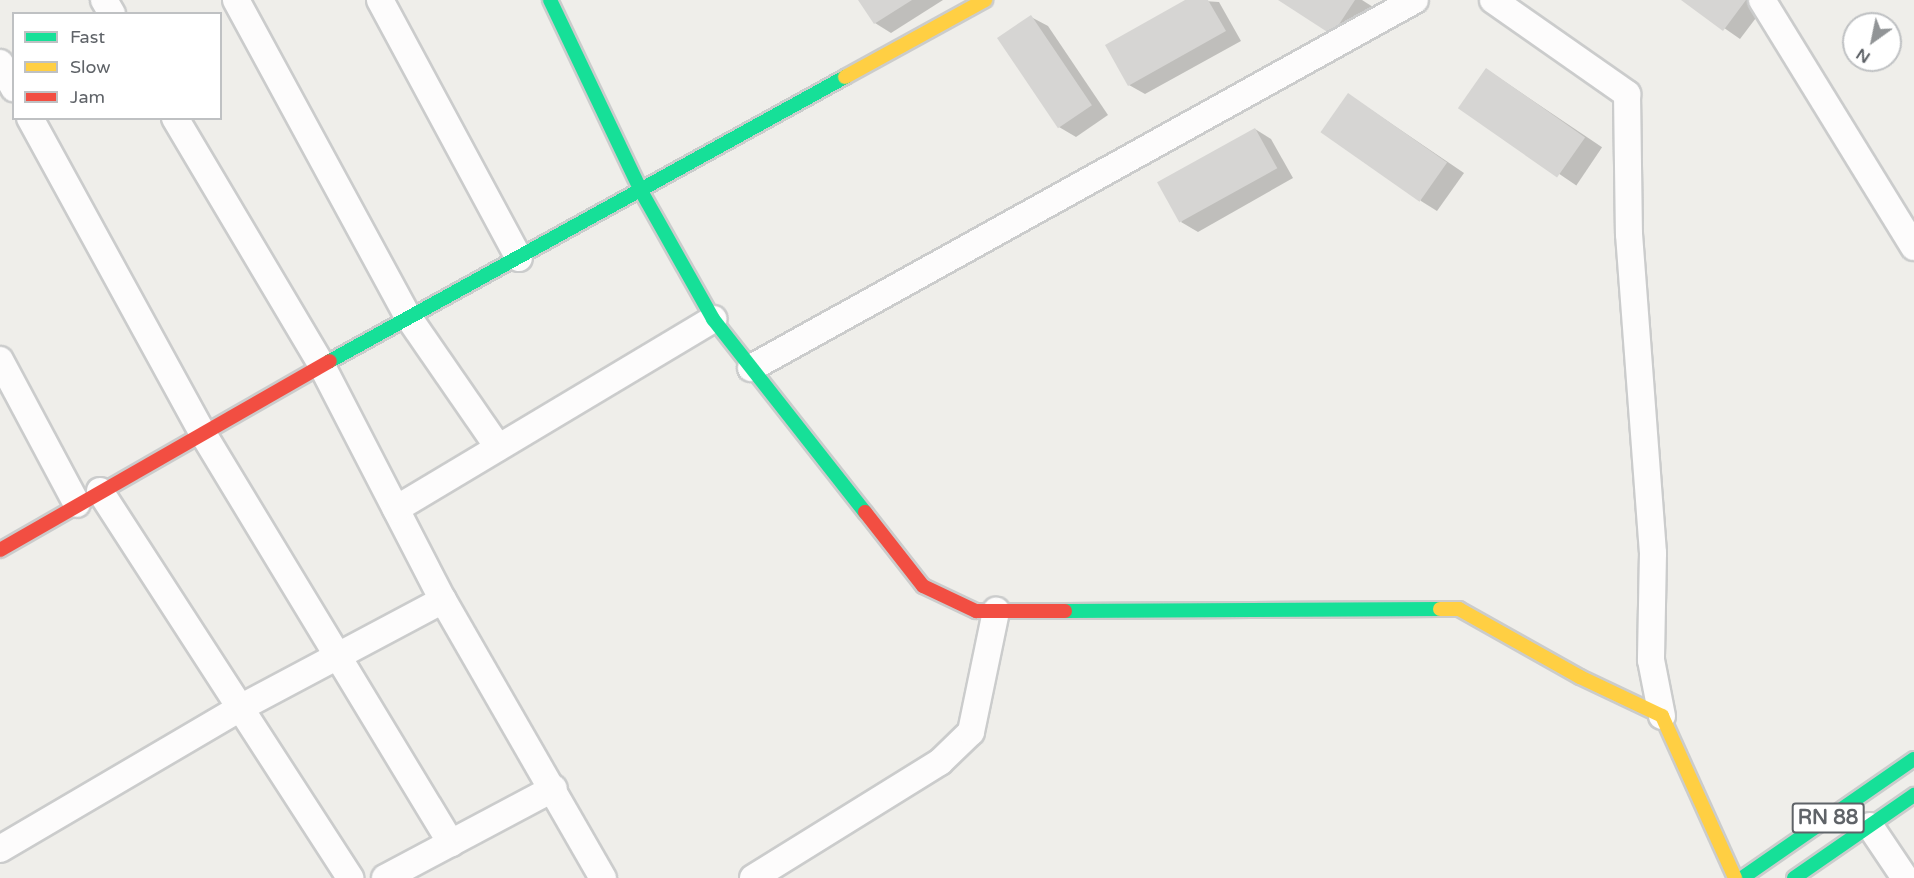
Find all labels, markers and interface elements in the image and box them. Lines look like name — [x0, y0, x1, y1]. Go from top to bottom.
legend — [12, 12, 222, 120]
north arrow — [1842, 12, 1902, 72]
text: Fast — [70, 26, 105, 48]
text: N — [1852, 44, 1874, 67]
text: Slow — [70, 56, 111, 78]
text: Jam — [70, 86, 105, 108]
road number: RN 88 — [1790, 801, 1866, 835]

